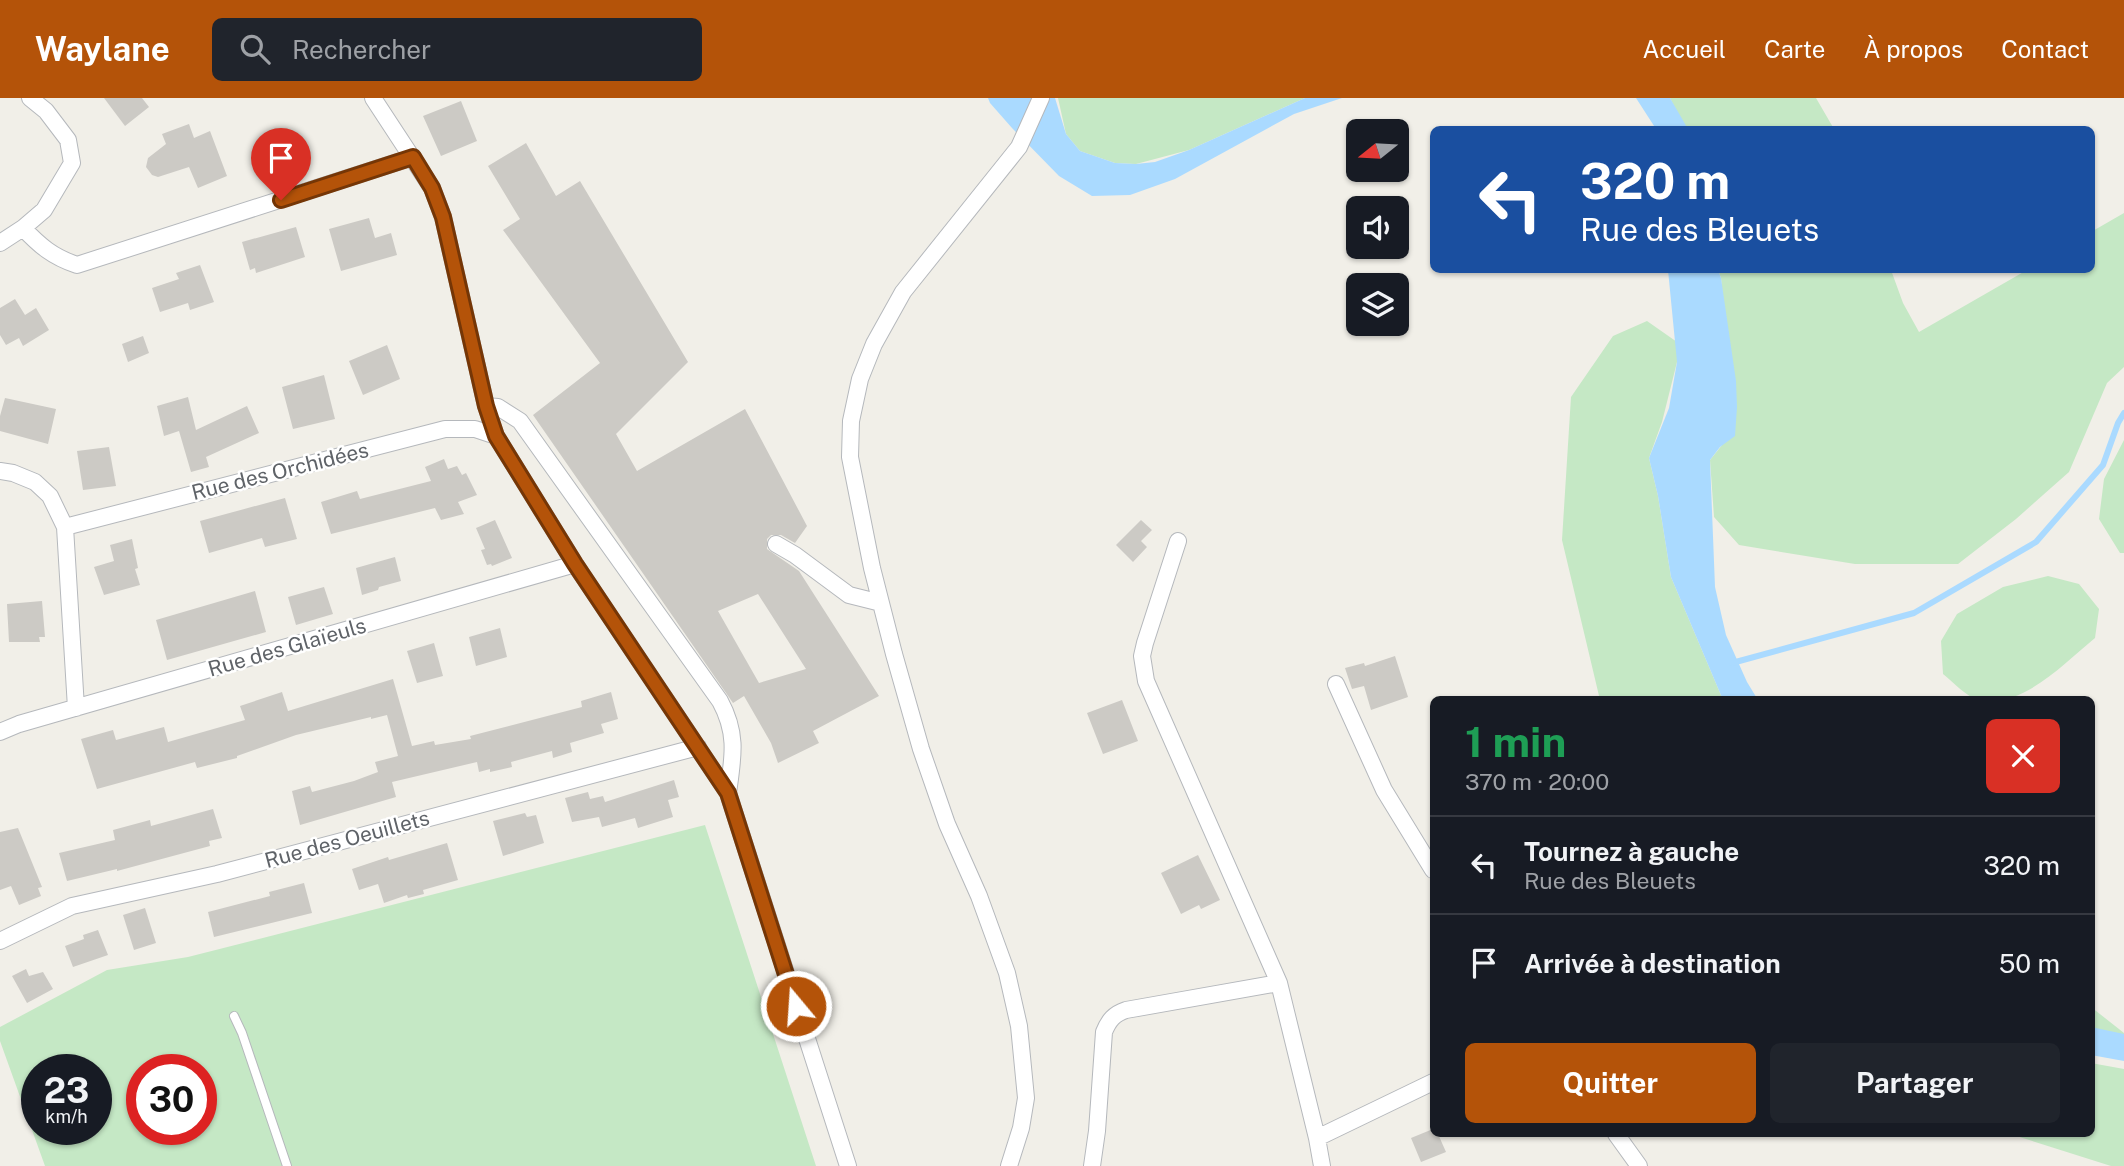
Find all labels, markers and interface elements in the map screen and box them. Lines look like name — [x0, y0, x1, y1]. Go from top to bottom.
search box — [212, 18, 702, 81]
text: Waylane — [35, 30, 170, 68]
icon: search — [236, 30, 274, 68]
text: Rechercher — [292, 34, 431, 65]
text: Accueil — [1643, 35, 1726, 63]
text: Carte — [1764, 35, 1825, 63]
text: À propos — [1863, 35, 1963, 63]
text: Contact — [2001, 35, 2089, 63]
north arrow — [1346, 119, 1409, 182]
map controls — [1346, 119, 1409, 336]
pin — [251, 128, 311, 200]
icon: arrive — [262, 139, 300, 177]
text: 320 m — [1580, 152, 1730, 210]
icon: left — [1465, 154, 1556, 245]
button: sound — [1346, 196, 1409, 259]
text: Rue des Bleuets — [1580, 211, 1819, 248]
button: layers — [1346, 273, 1409, 336]
street label: Rue des Orchidées — [189, 437, 371, 505]
street label: Rue des Glaïeuls — [205, 612, 369, 682]
text: 1 min — [1465, 717, 1566, 766]
button: close — [1986, 719, 2060, 793]
text: 370 m · 20:00 — [1465, 768, 1609, 795]
street label: Rue des Oeuillets — [262, 805, 432, 873]
text: Tournez à gauche — [1524, 836, 1739, 867]
icon: left — [1465, 846, 1503, 884]
text: 320 m — [1983, 850, 2060, 881]
text: Rue des Bleuets — [1524, 867, 1696, 894]
icon: arrive — [1465, 944, 1503, 982]
text: Arrivée à destination — [1524, 948, 1781, 979]
text: 50 m — [1999, 948, 2060, 979]
position arrow — [759, 969, 833, 1043]
button: Quitter — [1465, 1043, 1756, 1123]
button: Partager — [1770, 1043, 2060, 1123]
speed limit sign: 30 — [126, 1054, 217, 1145]
text: 23 — [44, 1070, 89, 1111]
text: km/h — [45, 1106, 88, 1127]

